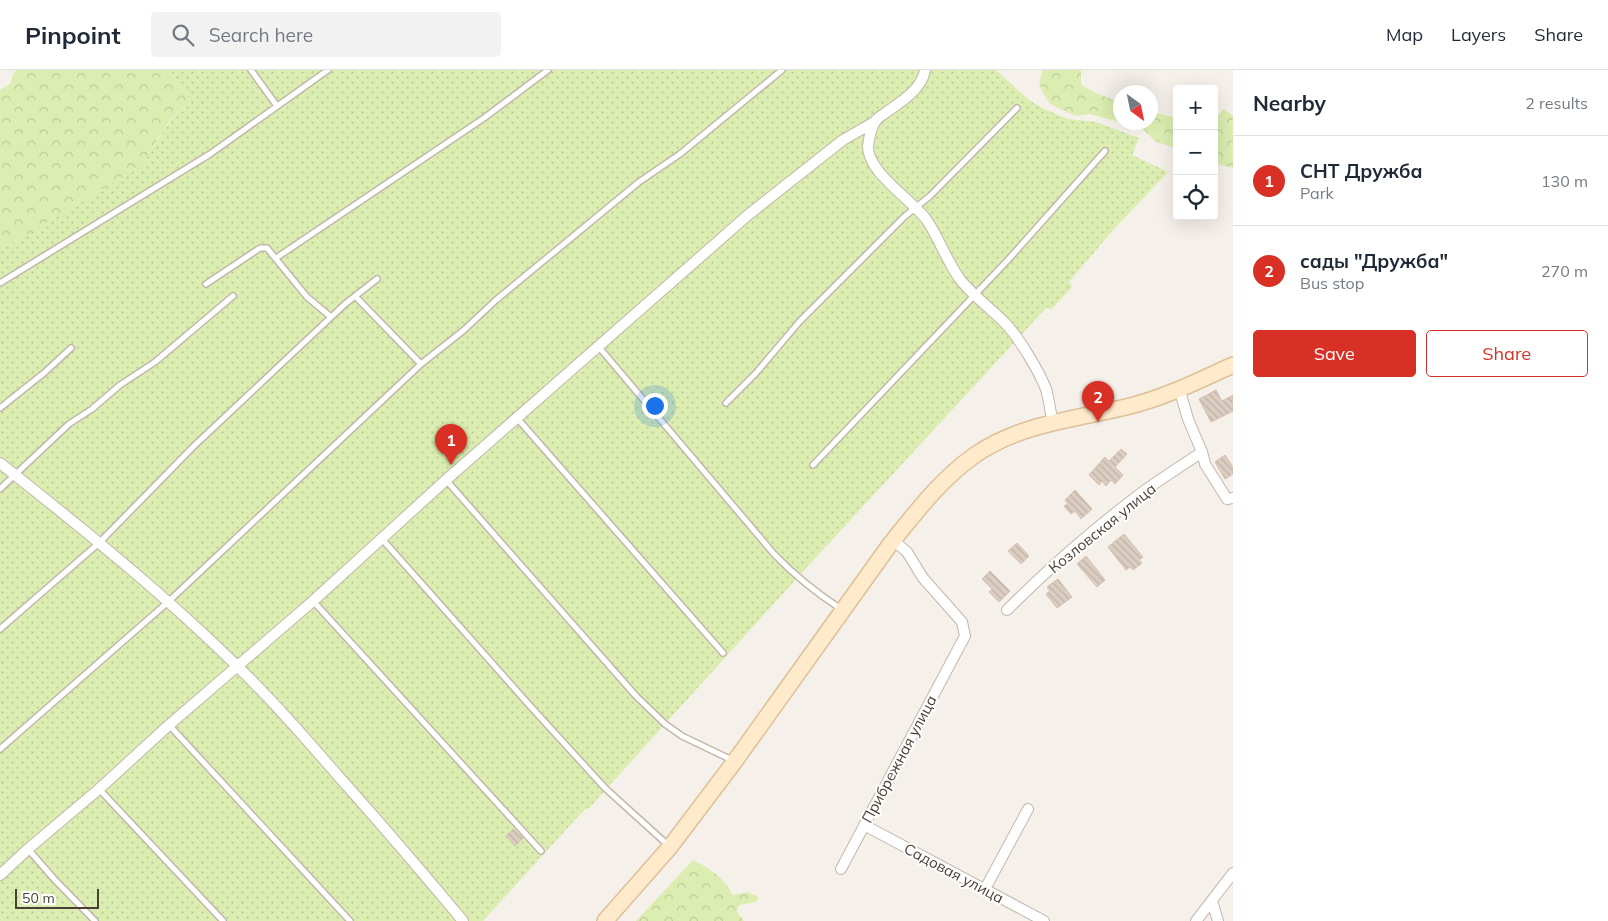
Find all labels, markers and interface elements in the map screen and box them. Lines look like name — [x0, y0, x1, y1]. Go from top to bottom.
search box — [151, 12, 501, 57]
text: Pinpoint — [25, 20, 121, 50]
icon: search — [169, 21, 197, 49]
text: Search here — [209, 23, 313, 47]
text: Map — [1386, 23, 1423, 46]
text: Layers — [1451, 23, 1506, 46]
text: Share — [1534, 23, 1583, 46]
north arrow — [1113, 85, 1158, 130]
map controls — [1173, 85, 1218, 220]
button: + — [1173, 85, 1218, 130]
text: Nearby — [1253, 90, 1326, 116]
text: 2 results — [1525, 93, 1588, 113]
button: − — [1173, 130, 1218, 175]
text: СНТ Дружба — [1300, 159, 1423, 183]
text: 1 — [1264, 171, 1274, 191]
text: 130 m — [1541, 171, 1588, 191]
button: locate — [1173, 175, 1218, 220]
text: Park — [1300, 183, 1334, 203]
text: сады "Дружба" — [1300, 249, 1448, 273]
text: 2 — [1264, 261, 1274, 281]
text: 270 m — [1541, 261, 1588, 281]
text: Bus stop — [1300, 273, 1364, 293]
button: Save — [1253, 330, 1416, 377]
button: Share — [1426, 330, 1588, 377]
pin: 2 — [1082, 381, 1114, 422]
your location — [642, 393, 668, 419]
pin: 1 — [435, 424, 467, 465]
street label: Козловская улица — [1044, 479, 1160, 577]
street label: Прибрежная улица — [857, 692, 941, 826]
street label: Садовая улица — [901, 839, 1007, 907]
scale bar — [15, 886, 99, 909]
text: 50 m — [22, 889, 55, 907]

